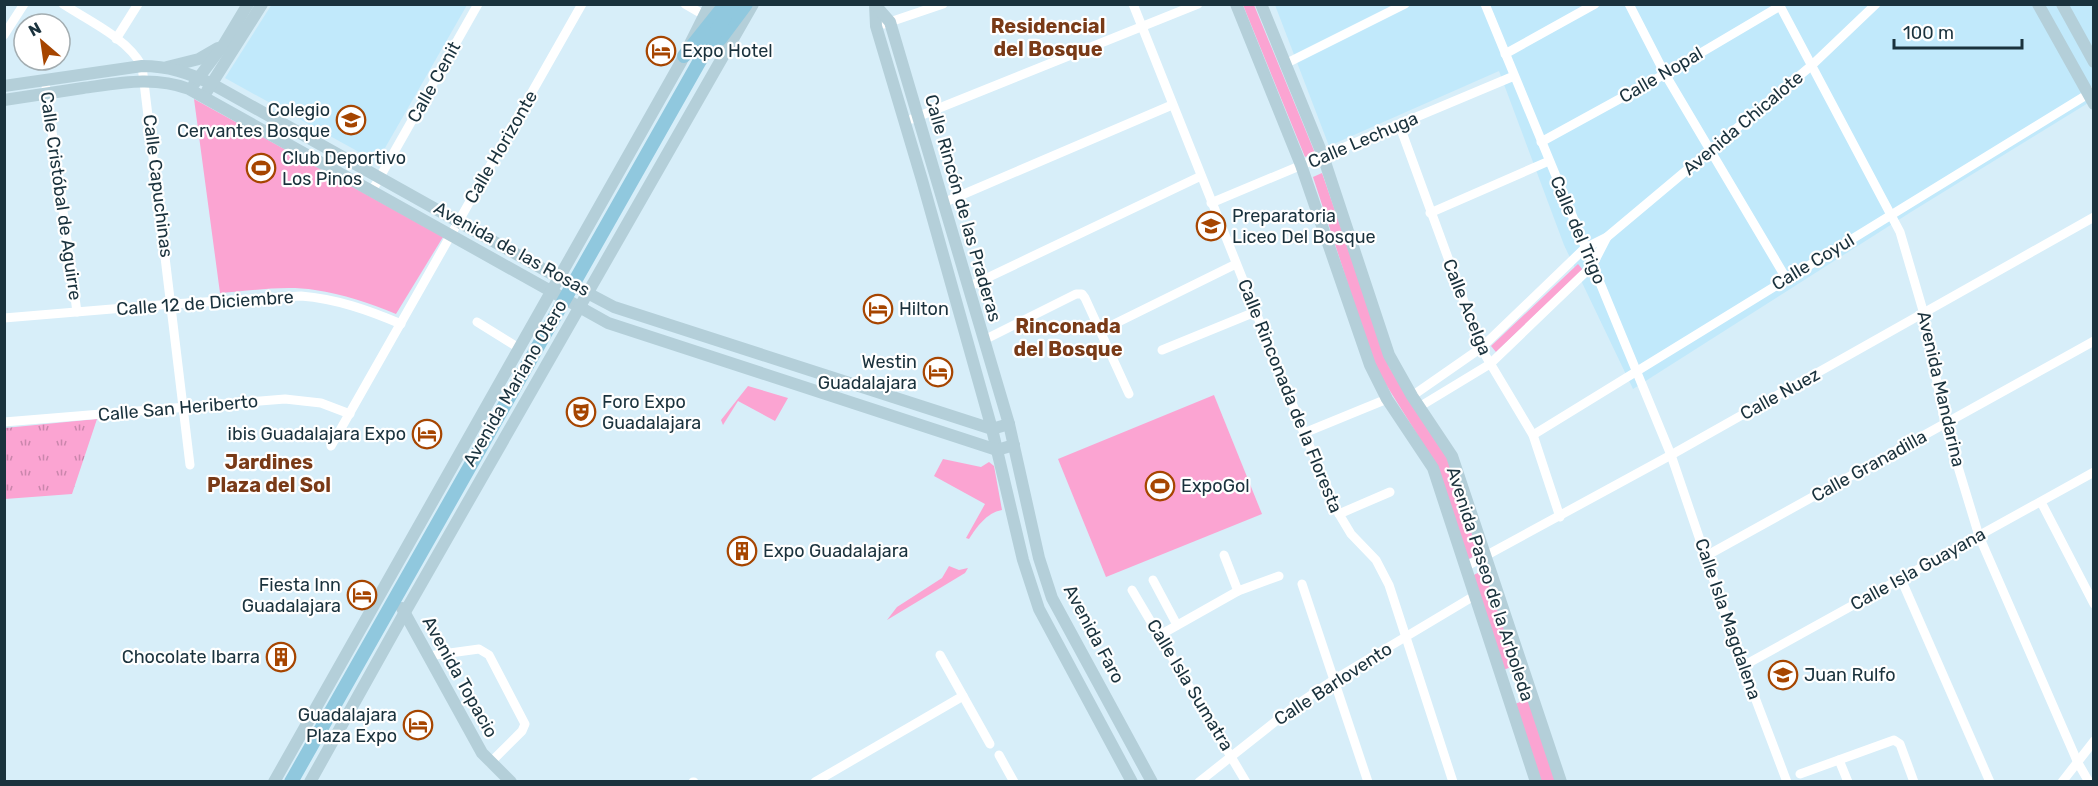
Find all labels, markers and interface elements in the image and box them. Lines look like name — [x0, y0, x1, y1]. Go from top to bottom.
north arrow — [12, 12, 72, 72]
scale bar — [1894, 12, 2022, 50]
district label: Residencial del Bosque — [991, 14, 1105, 61]
text: N — [25, 18, 45, 40]
text: 100 m — [1903, 22, 1954, 44]
hotel icon: Expo Hotel — [645, 35, 677, 67]
street label: Calle Cenit — [403, 38, 465, 126]
place label: Expo Hotel — [682, 40, 773, 62]
street label: Calle Nopal — [1615, 42, 1707, 108]
street label: Avenida Chicalote — [1678, 66, 1808, 180]
street label: Calle Horizonte — [460, 87, 542, 207]
street label: Calle Cristóbal de Aguirre — [35, 90, 87, 302]
street label: Calle Rincón de las Praderas — [920, 92, 1006, 324]
place label: Colegio Cervantes Bosque — [177, 99, 330, 142]
school or university icon: Colegio Cervantes Bosque — [335, 104, 367, 136]
street label: Calle Lechuga — [1305, 107, 1421, 173]
street label: Calle Capuchinas — [138, 113, 178, 259]
place label: Club Deportivo Los Pinos — [282, 147, 406, 190]
sports icon: Club Deportivo Los Pinos — [245, 152, 277, 184]
street label: Calle del Trigo — [1545, 173, 1611, 287]
street label: Avenida de las Rosas — [430, 197, 594, 301]
place label: Preparatoria Liceo Del Bosque — [1232, 205, 1376, 248]
school or university icon: Preparatoria Liceo Del Bosque — [1195, 210, 1227, 242]
street label: Calle Coyul — [1768, 229, 1858, 295]
street label: Calle Acelga — [1438, 256, 1496, 358]
street label: Calle Rinconada de la Floresta — [1233, 276, 1347, 516]
street label: Calle 12 de Diciembre — [116, 286, 294, 320]
hotel icon: Hilton — [862, 293, 894, 325]
street label: Avenida Mariano Otero — [458, 296, 572, 470]
place label: Hilton — [899, 298, 949, 320]
street label: Avenida Mandarina — [1912, 309, 1970, 469]
district label: Rinconada del Bosque — [1013, 314, 1123, 361]
place label: Westin Guadalajara — [818, 351, 917, 394]
hotel icon: Westin Guadalajara — [922, 356, 954, 388]
street label: Calle Nuez — [1736, 363, 1824, 425]
street label: Calle San Heriberto — [97, 390, 259, 426]
place label: Foro Expo Guadalajara — [602, 391, 701, 434]
theatre icon: Foro Expo Guadalajara — [565, 396, 597, 428]
hotel icon: ibis Guadalajara Expo — [411, 418, 443, 450]
place label: ibis Guadalajara Expo — [228, 423, 406, 445]
street label: Calle Granadilla — [1807, 425, 1931, 507]
district label: Jardines Plaza del Sol — [207, 450, 331, 497]
street label: Avenida Paseo de la Arboleda — [1442, 464, 1538, 704]
sports icon: ExpoGol — [1144, 470, 1176, 502]
place label: ExpoGol — [1181, 475, 1250, 497]
street label: Calle Isla Guayana — [1847, 523, 1989, 615]
building icon: Expo Guadalajara — [726, 535, 758, 567]
street label: Calle Isla Magdalena — [1690, 536, 1766, 702]
place label: Expo Guadalajara — [763, 540, 908, 562]
place label: Fiesta Inn Guadalajara — [242, 574, 341, 617]
hotel icon: Fiesta Inn Guadalajara — [346, 579, 378, 611]
street label: Avenida Faro — [1059, 581, 1129, 687]
street label: Avenida Topacio — [418, 612, 502, 742]
street label: Calle Isla Sumatra — [1142, 615, 1238, 755]
street label: Calle Barlovento — [1270, 638, 1396, 730]
building icon: Chocolate Ibarra — [265, 641, 297, 673]
place label: Chocolate Ibarra — [122, 646, 260, 668]
school or university icon: Juan Rulfo — [1767, 659, 1799, 691]
place label: Juan Rulfo — [1804, 664, 1896, 686]
place label: Guadalajara Plaza Expo — [298, 704, 397, 747]
hotel icon: Guadalajara Plaza Expo — [402, 709, 434, 741]

